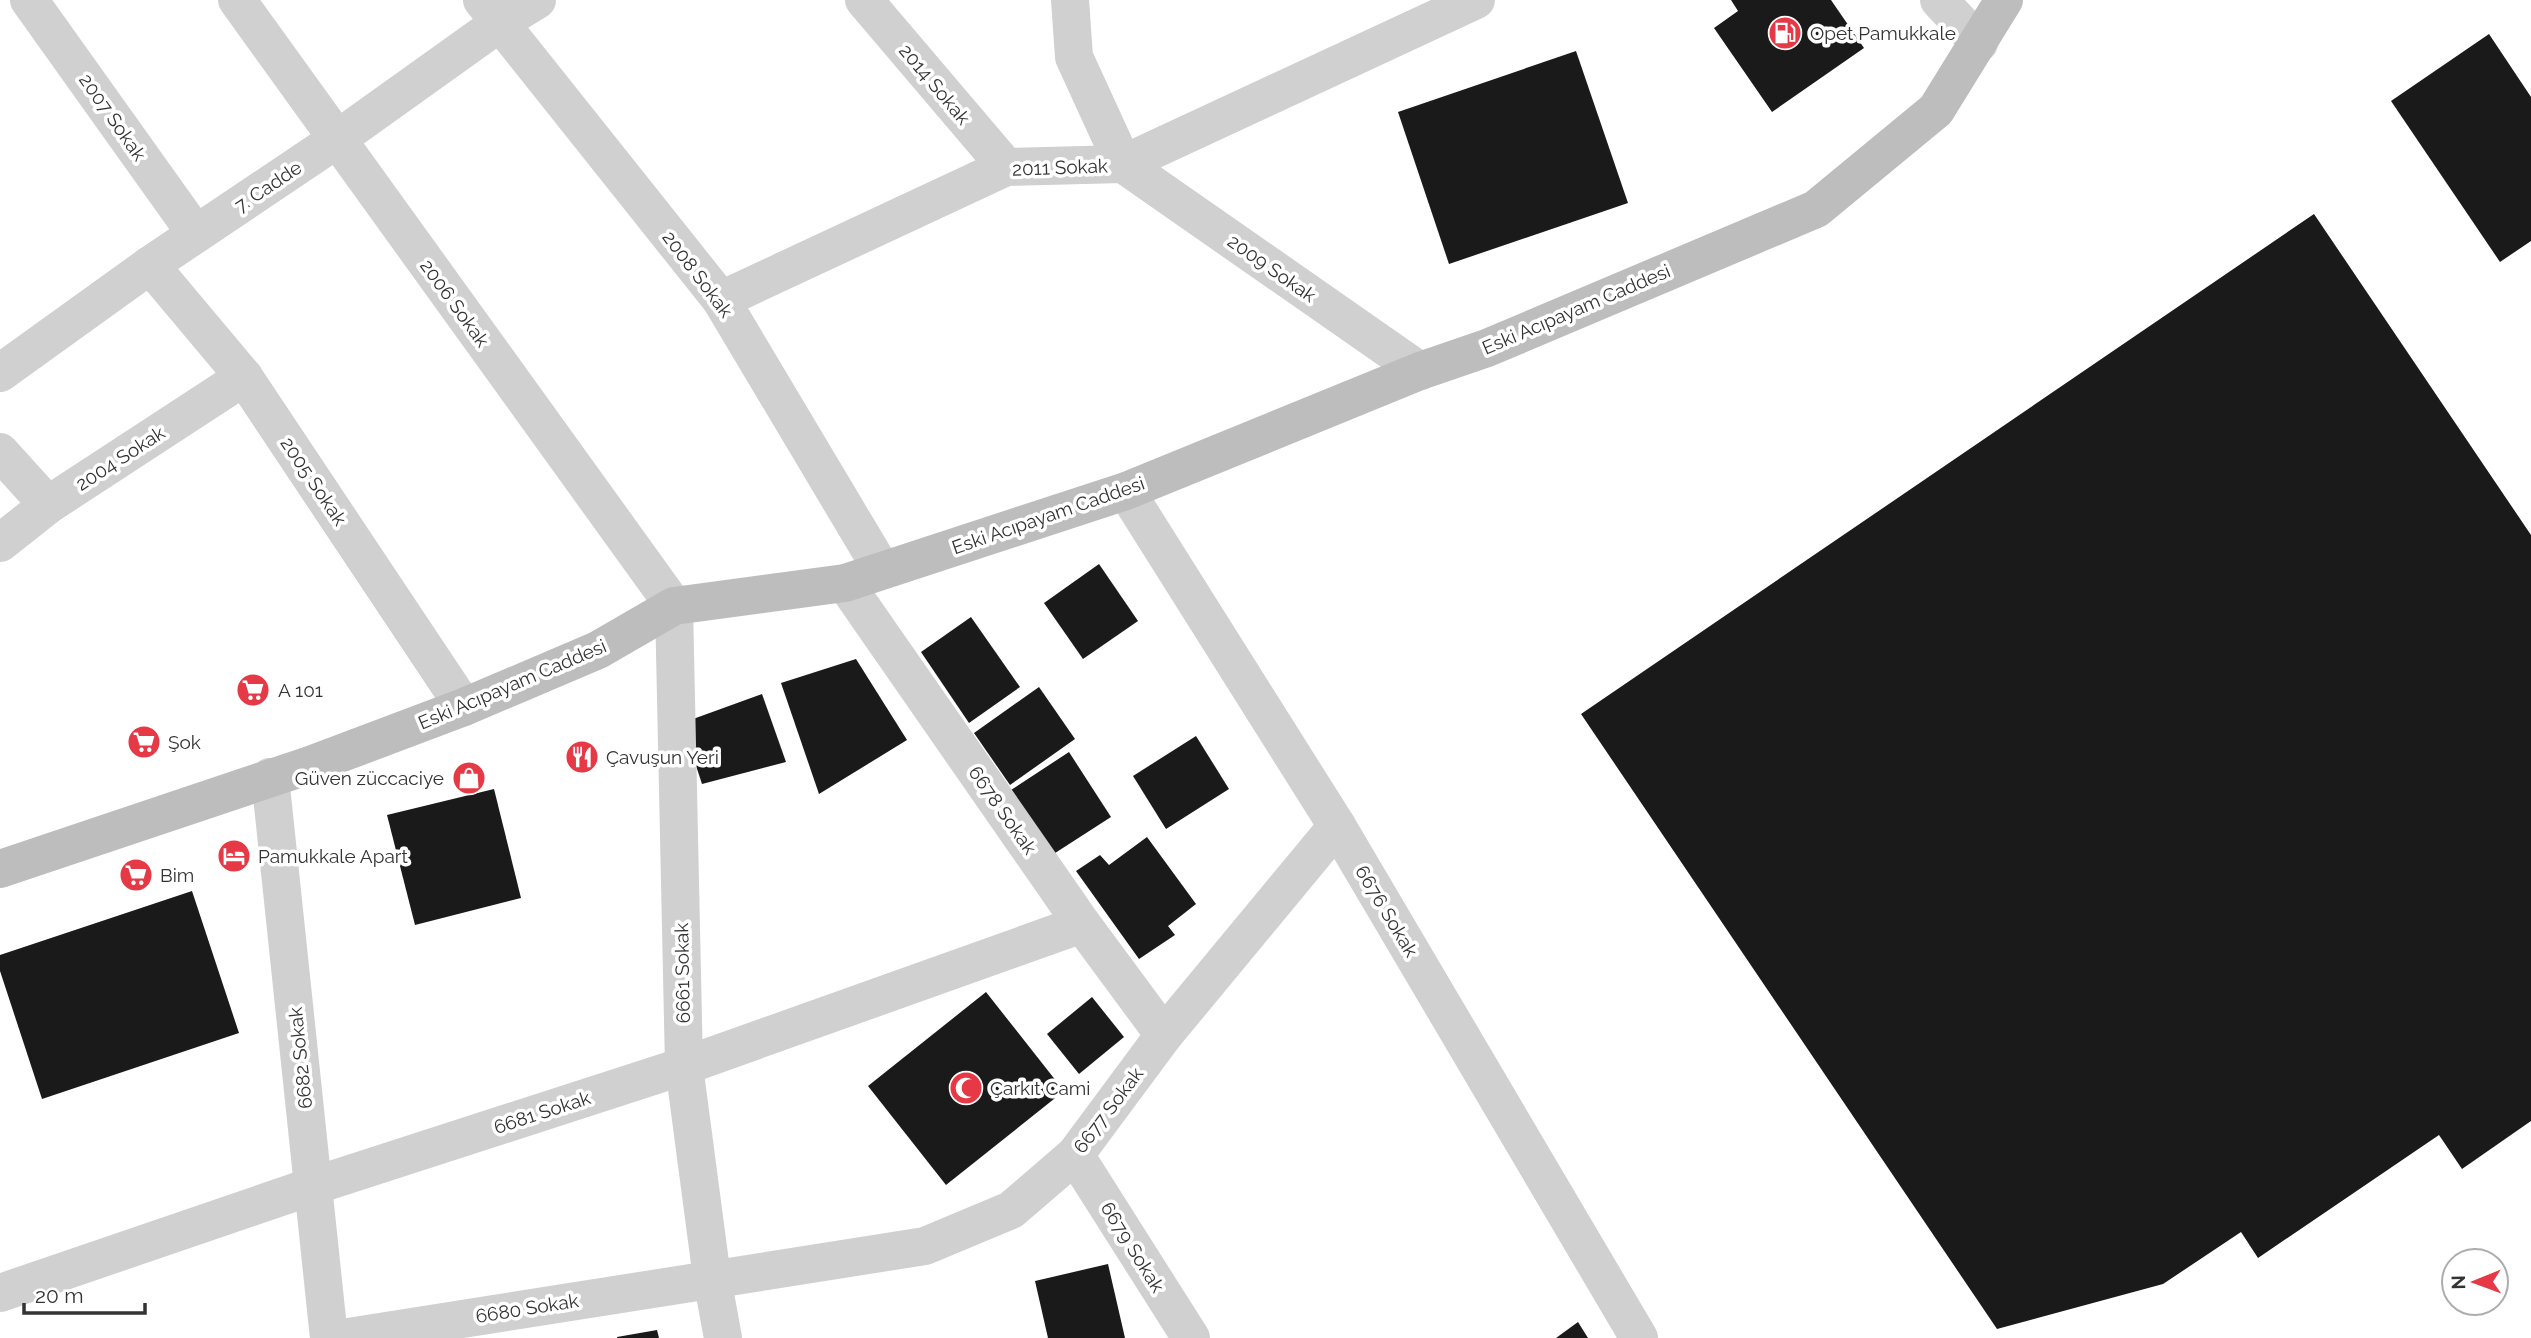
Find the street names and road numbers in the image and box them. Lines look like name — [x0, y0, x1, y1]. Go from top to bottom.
street label: 2014 Sokak — [895, 39, 975, 129]
street label: 2007 Sokak — [75, 69, 151, 165]
street label: 2011 Sokak — [1012, 154, 1108, 180]
street label: 7. Cadde — [231, 156, 305, 216]
street label: 2008 Sokak — [658, 226, 738, 322]
street label: 2009 Sokak — [1224, 230, 1320, 306]
street label: 2006 Sokak — [416, 255, 494, 351]
street label: Eski Acıpayam Caddesi — [1479, 259, 1673, 359]
street label: 2004 Sokak — [71, 421, 169, 495]
street label: 2005 Sokak — [276, 433, 352, 529]
street label: Eski Acıpayam Caddesi — [949, 472, 1147, 558]
street label: Eski Acıpayam Caddesi — [415, 634, 609, 734]
street label: 6678 Sokak — [965, 762, 1041, 858]
street label: 6676 Sokak — [1351, 861, 1423, 961]
street label: 6661 Sokak — [670, 922, 694, 1024]
street label: 6682 Sokak — [284, 1006, 316, 1110]
street label: 6677 Sokak — [1069, 1063, 1147, 1157]
street label: 6681 Sokak — [491, 1086, 593, 1138]
street label: 6679 Sokak — [1097, 1198, 1169, 1296]
street label: 6680 Sokak — [474, 1289, 580, 1327]

